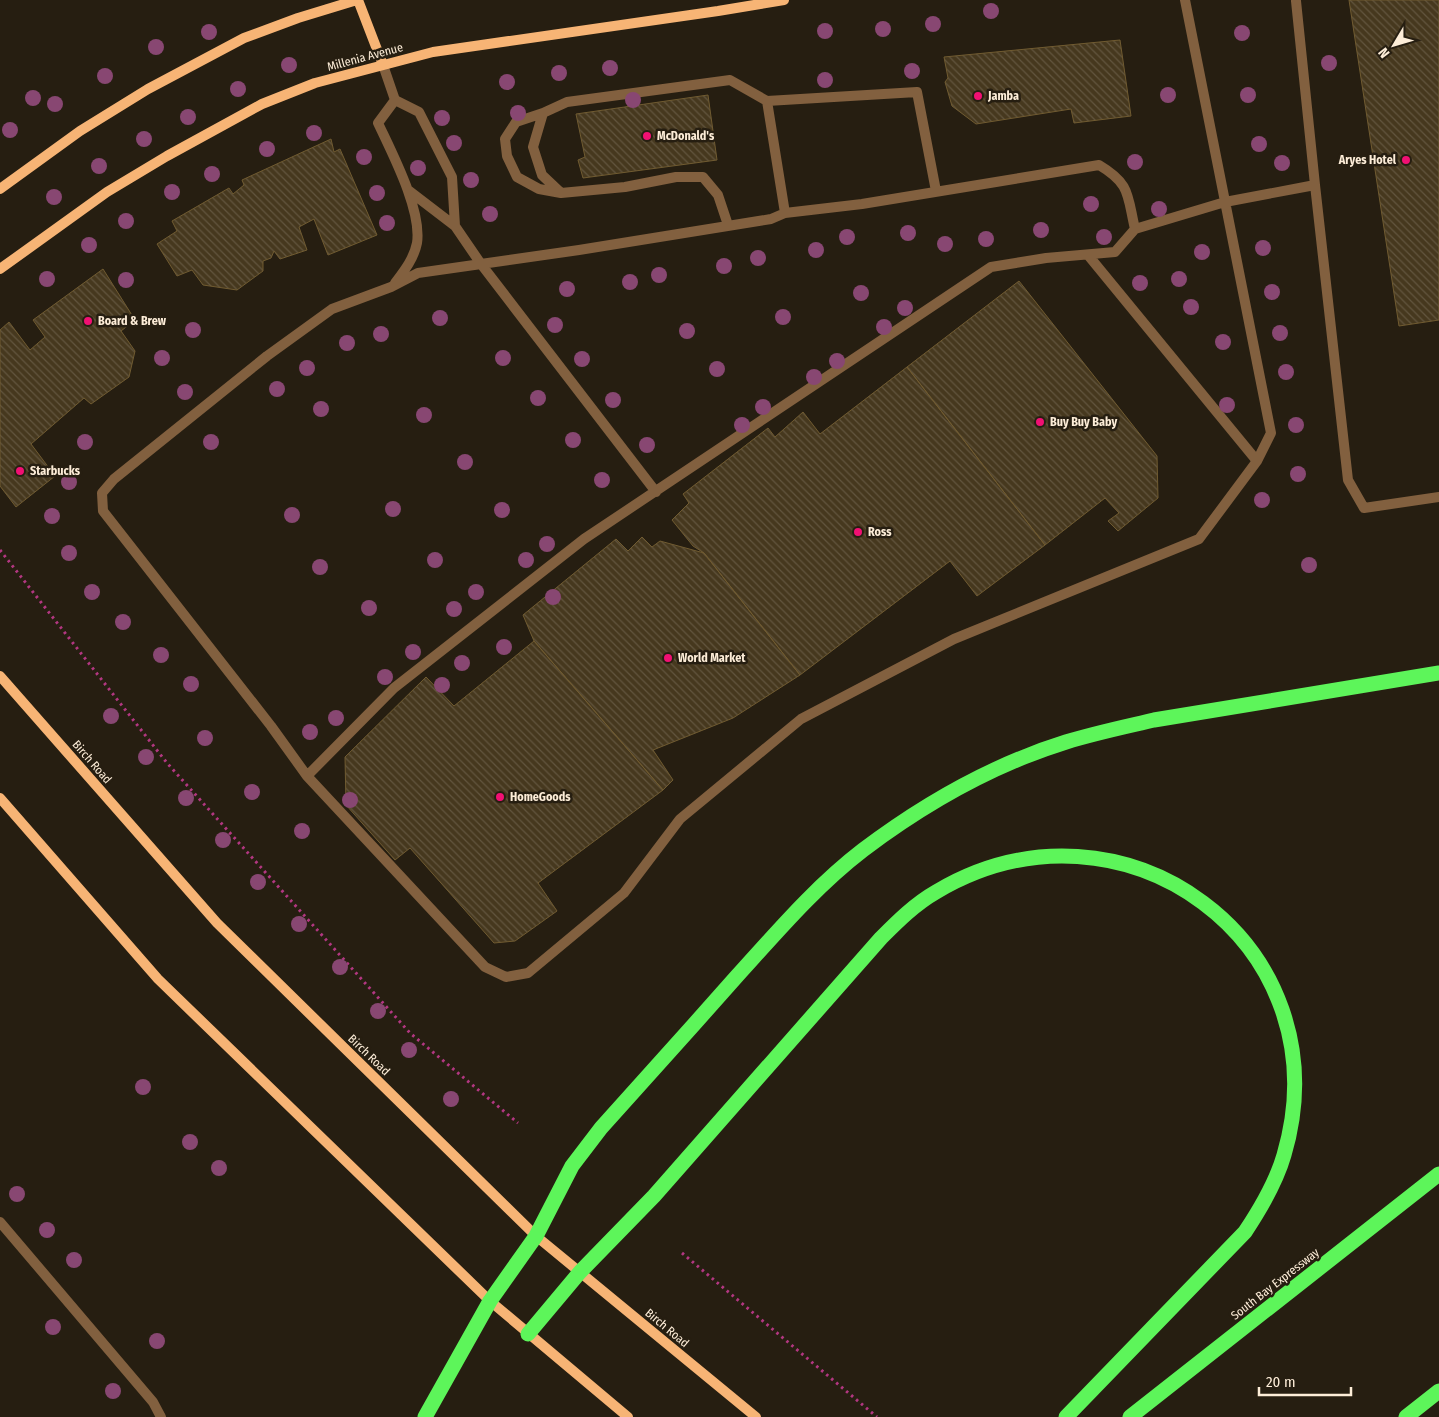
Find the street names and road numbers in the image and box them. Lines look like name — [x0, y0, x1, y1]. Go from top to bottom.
street label: Millenia Avenue — [326, 40, 404, 74]
street label: Birch Road — [69, 738, 115, 786]
street label: Birch Road — [345, 1032, 393, 1078]
street label: South Bay Expressway — [1228, 1245, 1322, 1323]
street label: Birch Road — [642, 1306, 692, 1350]

